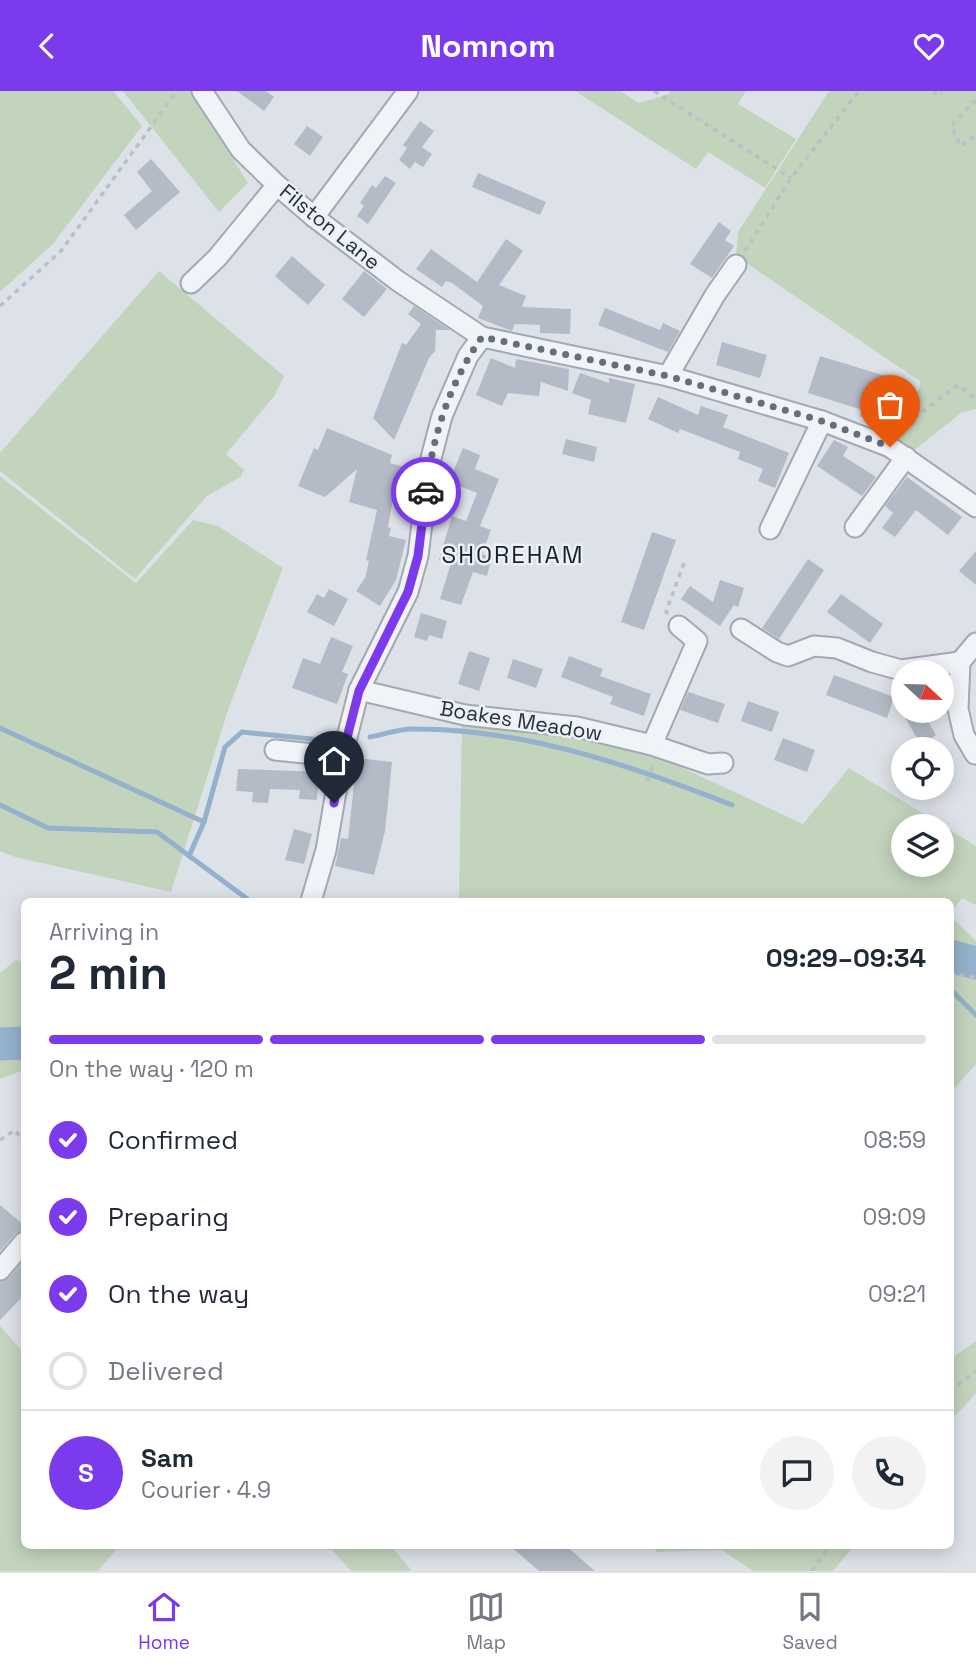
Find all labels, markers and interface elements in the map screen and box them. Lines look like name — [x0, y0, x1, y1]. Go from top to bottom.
text: Nomnom — [421, 26, 555, 66]
icon: back — [28, 27, 66, 65]
icon: heart — [910, 27, 948, 65]
street label: Filston Lane — [274, 178, 386, 275]
pin — [860, 375, 920, 447]
icon: bag — [871, 386, 909, 424]
courier — [391, 457, 461, 527]
icon: car — [407, 473, 445, 511]
district label: SHOREHAM — [442, 539, 584, 570]
north arrow — [891, 660, 954, 723]
map controls — [891, 660, 954, 877]
street label: Boakes Meadow — [438, 694, 604, 747]
pin — [304, 731, 364, 803]
button: locate — [891, 737, 954, 800]
icon: home — [315, 742, 353, 780]
button: layers — [891, 814, 954, 877]
text: Arriving in — [49, 917, 159, 947]
text: 09:29–09:34 — [766, 941, 926, 975]
text: 2 min — [49, 944, 168, 1002]
text: On the way · 120 m — [49, 1054, 254, 1084]
icon: check — [49, 1121, 87, 1159]
text: Confirmed — [108, 1123, 238, 1157]
text: 08:59 — [863, 1125, 926, 1155]
icon: check — [49, 1198, 87, 1236]
text: Preparing — [108, 1200, 229, 1234]
text: 09:09 — [863, 1202, 926, 1232]
icon: check — [49, 1275, 87, 1313]
text: On the way — [108, 1277, 249, 1311]
text: 09:21 — [868, 1279, 926, 1309]
text: Delivered — [108, 1354, 224, 1388]
button: chat — [760, 1436, 834, 1510]
button: phone — [852, 1436, 926, 1510]
text: Sam — [141, 1441, 194, 1475]
text: S — [78, 1456, 94, 1490]
text: Courier · 4.9 — [141, 1475, 271, 1505]
tab: Home — [138, 1588, 190, 1655]
tab: Map — [466, 1588, 506, 1655]
tab: Saved — [782, 1588, 838, 1655]

